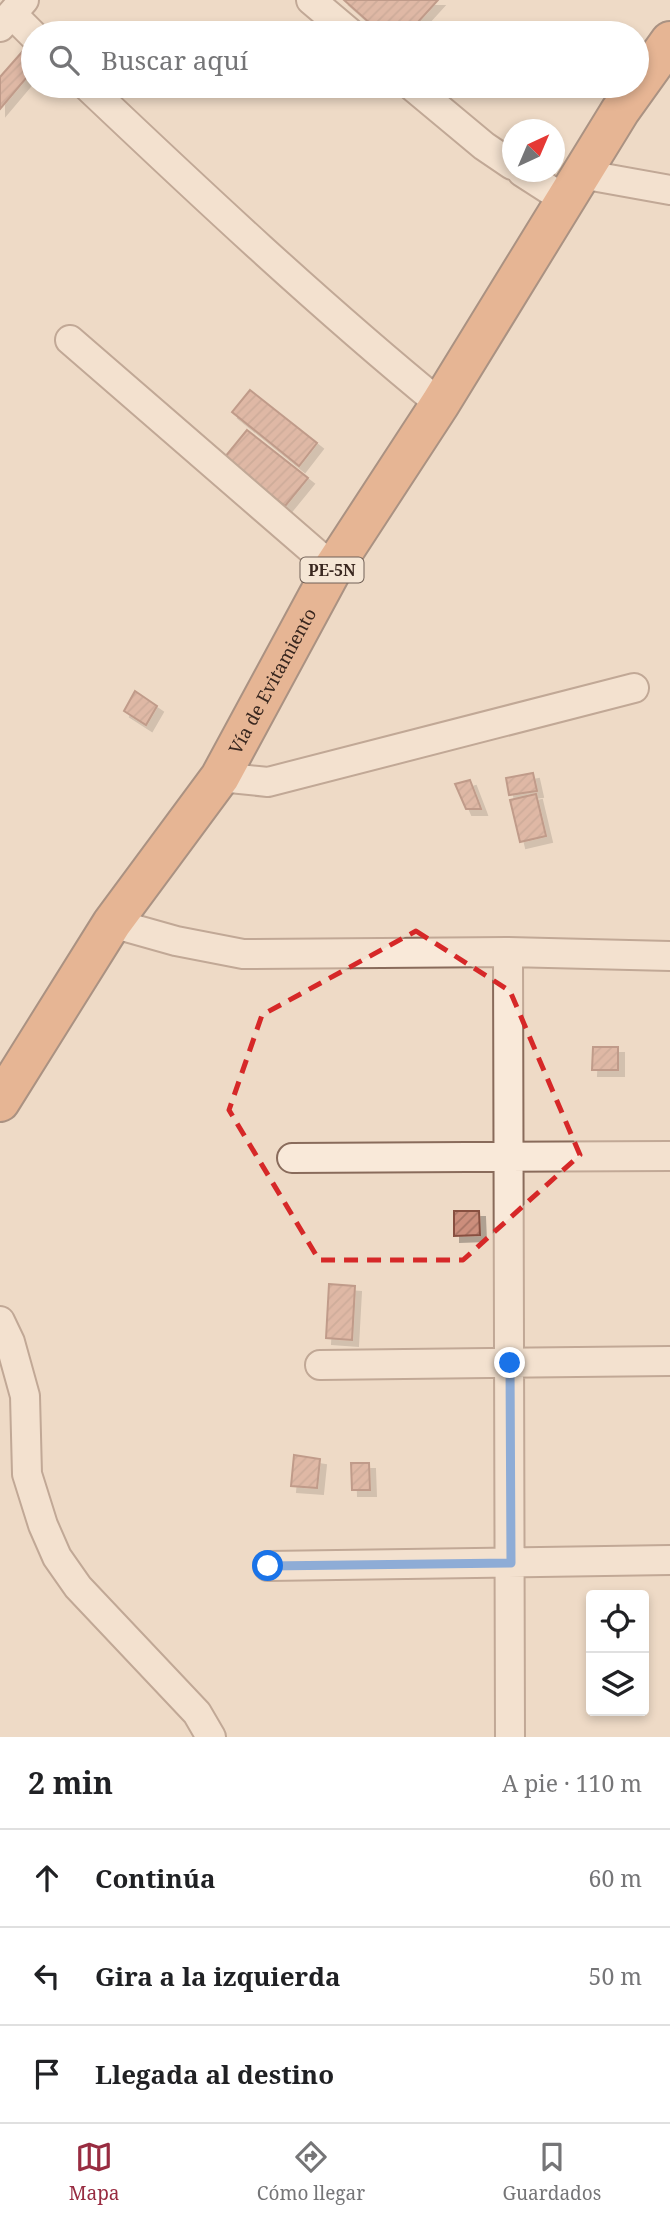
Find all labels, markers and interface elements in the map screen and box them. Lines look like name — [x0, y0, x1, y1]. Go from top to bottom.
search box — [21, 21, 649, 98]
icon: search — [45, 41, 83, 79]
text: Buscar aquí — [101, 42, 248, 78]
north arrow — [502, 119, 565, 182]
road number: PE-5N — [300, 558, 364, 582]
street label: Vía de Evitamiento — [223, 604, 321, 758]
route end — [494, 1347, 525, 1378]
route start — [252, 1550, 283, 1581]
map controls — [586, 1590, 649, 1716]
button: locate — [586, 1590, 649, 1653]
button: layers — [586, 1653, 649, 1716]
text: 2 min — [28, 1762, 113, 1803]
text: A pie · 110 m — [502, 1767, 642, 1799]
icon: ahead — [28, 1859, 66, 1897]
text: Continúa — [95, 1860, 216, 1896]
text: 60 m — [589, 1862, 642, 1894]
icon: left — [28, 1957, 66, 1995]
text: Gira a la izquierda — [95, 1958, 341, 1994]
text: 50 m — [589, 1960, 642, 1992]
icon: arrive — [28, 2055, 66, 2093]
text: Llegada al destino — [95, 2056, 334, 2092]
tab: Mapa — [69, 2138, 120, 2206]
tab: Cómo llegar — [257, 2138, 365, 2206]
tab: Guardados — [502, 2138, 601, 2206]

